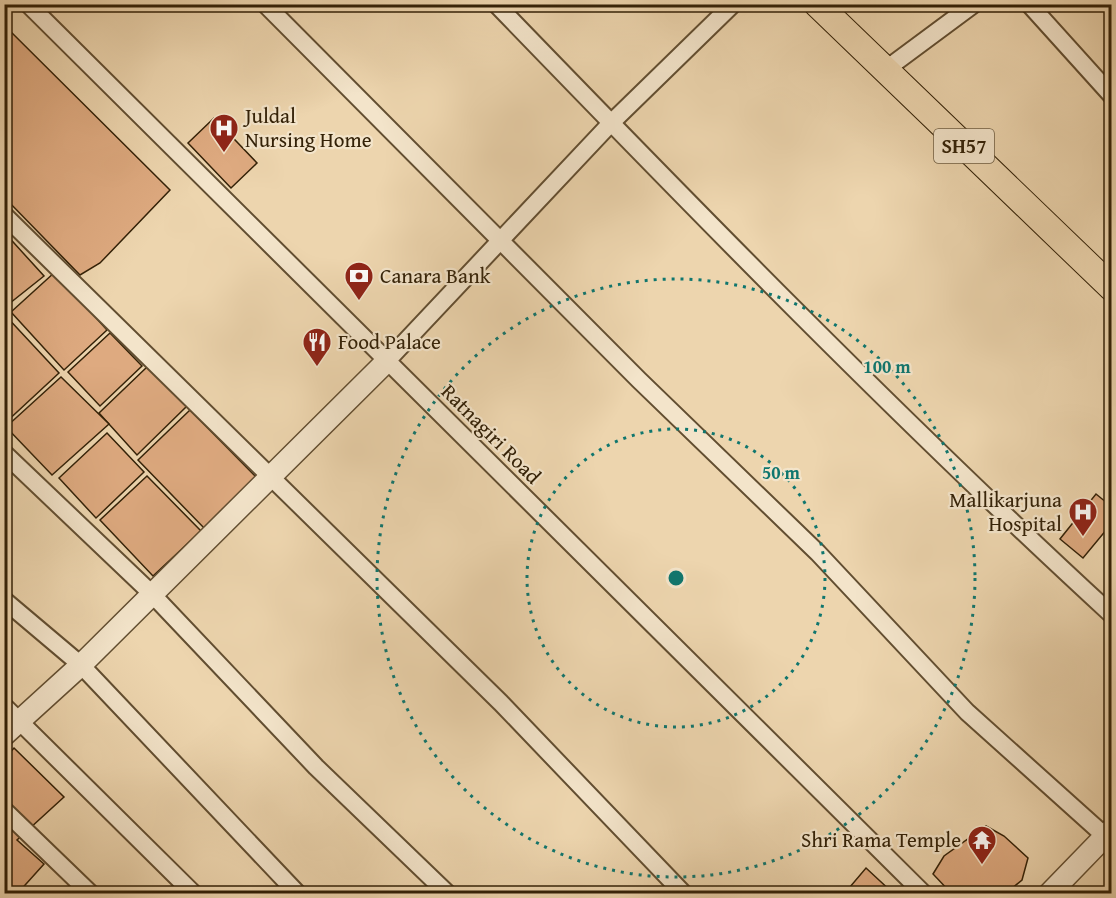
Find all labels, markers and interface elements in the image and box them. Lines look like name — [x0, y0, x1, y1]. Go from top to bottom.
place label: Juldal Nursing Home — [242, 100, 372, 155]
hospital icon: Juldal Nursing Home — [208, 112, 240, 154]
road number: SH57 — [934, 129, 994, 163]
bank icon: Canara Bank — [343, 260, 375, 302]
place label: Canara Bank — [380, 260, 491, 291]
restaurant icon: Food Palace — [301, 326, 333, 368]
place label: Food Palace — [338, 326, 441, 357]
text: 100 m — [863, 353, 911, 380]
street label: Ratnagiri Road — [434, 377, 549, 491]
text: 50 m — [762, 459, 801, 486]
place label: Mallikarjuna Hospital — [949, 484, 1062, 539]
hospital icon: Mallikarjuna Hospital — [1067, 496, 1099, 538]
centre of rings — [666, 568, 686, 588]
place label: Shri Rama Temple — [801, 824, 961, 855]
temple icon: Shri Rama Temple — [966, 824, 998, 866]

